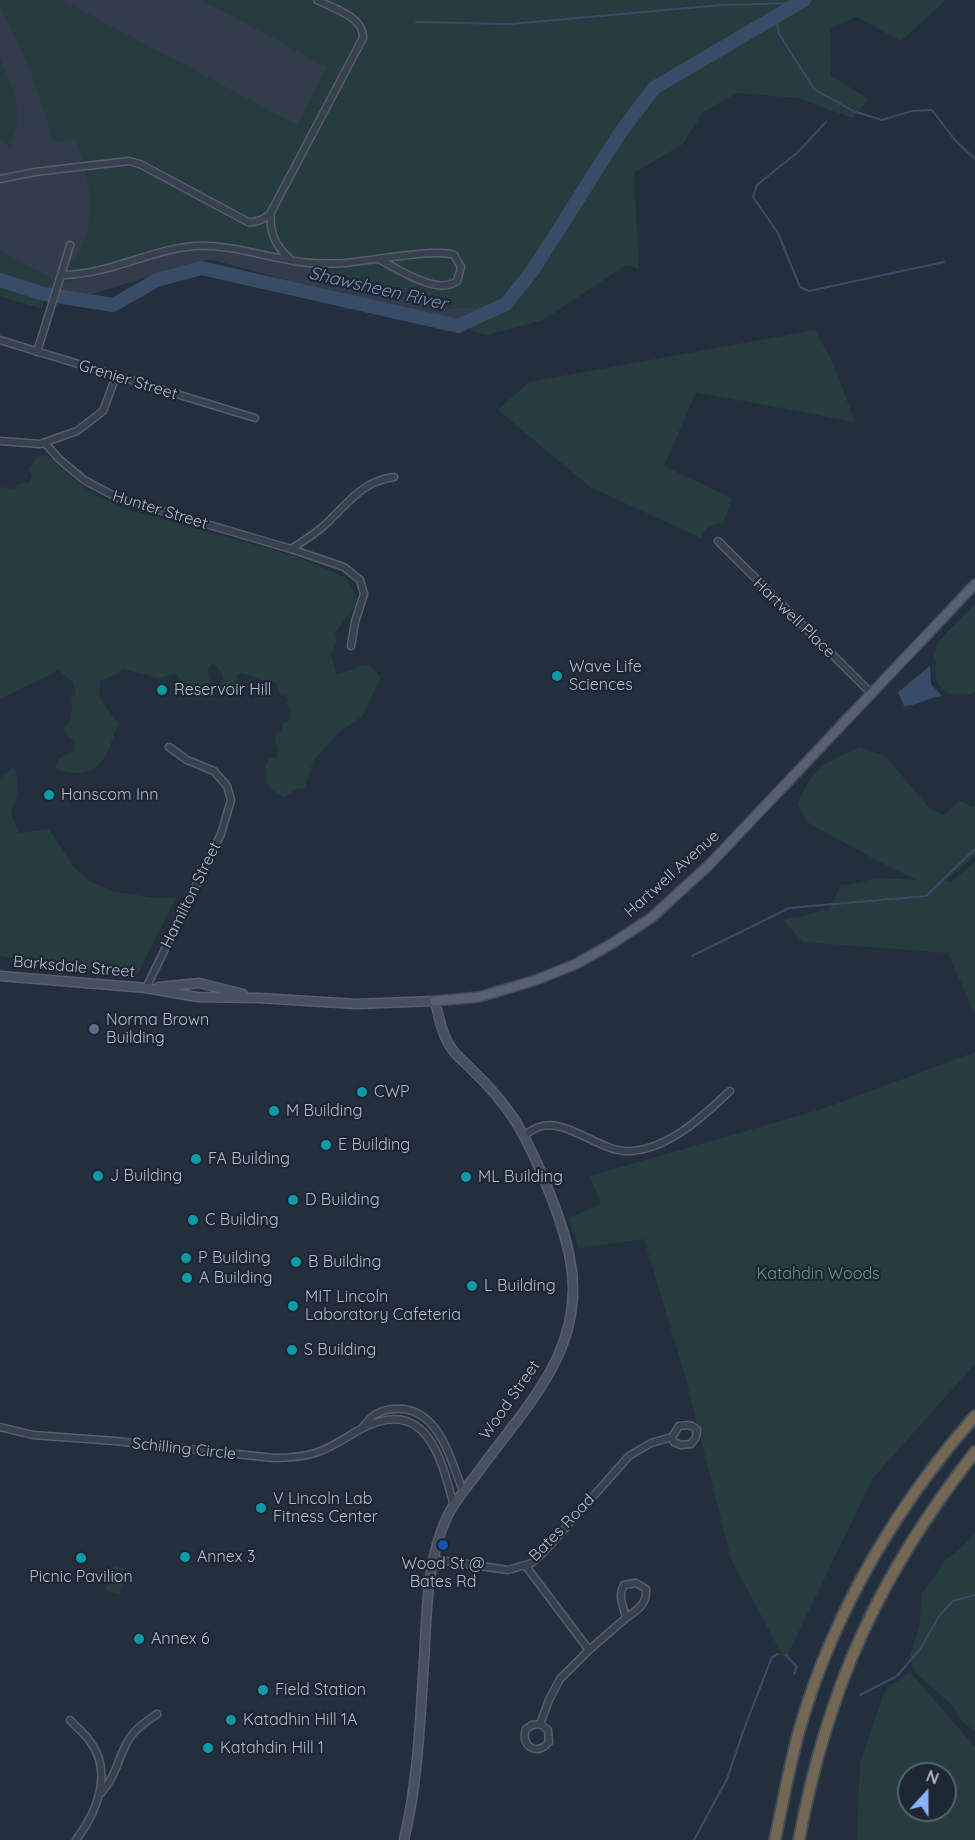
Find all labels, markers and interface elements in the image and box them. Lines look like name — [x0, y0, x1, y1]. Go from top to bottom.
water label: Shawsheen River — [307, 263, 449, 315]
street label: Grenier Street — [76, 356, 180, 404]
street label: Hunter Street — [110, 486, 210, 534]
street label: Hartwell Place — [749, 574, 839, 662]
place label: Wave Life Sciences — [569, 657, 642, 695]
marker: Wave Life Sciences — [550, 669, 564, 683]
place label: Reservoir Hill — [174, 680, 271, 700]
marker: Reservoir Hill — [155, 683, 169, 697]
place label: Hanscom Inn — [61, 785, 158, 805]
marker: Hanscom Inn — [42, 788, 56, 802]
street label: Hartwell Avenue — [621, 826, 723, 922]
street label: Hamilton Street — [157, 839, 225, 951]
street label: Barksdale Street — [12, 952, 136, 982]
place label: Norma Brown Building — [106, 1010, 209, 1048]
marker: Norma Brown Building — [87, 1022, 101, 1036]
place label: CWP — [374, 1082, 409, 1102]
marker: CWP — [355, 1085, 369, 1099]
place label: M Building — [286, 1101, 362, 1121]
marker: M Building — [267, 1104, 281, 1118]
place label: E Building — [338, 1135, 410, 1155]
marker: E Building — [319, 1138, 333, 1152]
place label: FA Building — [208, 1149, 290, 1169]
marker: FA Building — [189, 1152, 203, 1166]
place label: J Building — [110, 1166, 182, 1186]
place label: ML Building — [478, 1167, 563, 1187]
marker: J Building — [91, 1169, 105, 1183]
marker: ML Building — [459, 1170, 473, 1184]
place label: D Building — [305, 1190, 380, 1210]
marker: D Building — [286, 1193, 300, 1207]
place label: C Building — [205, 1210, 279, 1230]
marker: C Building — [186, 1213, 200, 1227]
place label: P Building — [198, 1248, 271, 1268]
marker: P Building — [179, 1251, 193, 1265]
place label: B Building — [308, 1252, 382, 1272]
marker: B Building — [289, 1255, 303, 1269]
park label: Katahdin Woods — [756, 1264, 880, 1284]
place label: A Building — [199, 1268, 273, 1288]
marker: A Building — [180, 1271, 194, 1285]
place label: L Building — [484, 1276, 556, 1296]
marker: L Building — [465, 1279, 479, 1293]
place label: MIT Lincoln Laboratory Cafeteria — [305, 1287, 461, 1325]
marker: MIT Lincoln Laboratory Cafeteria — [286, 1299, 300, 1313]
place label: S Building — [304, 1340, 376, 1360]
marker: S Building — [285, 1343, 299, 1357]
street label: Wood Street — [476, 1357, 544, 1443]
street label: Schilling Circle — [131, 1434, 237, 1464]
place label: V Lincoln Lab Fitness Center — [273, 1489, 378, 1527]
street label: Bates Road — [525, 1490, 599, 1566]
marker: V Lincoln Lab Fitness Center — [254, 1501, 268, 1515]
marker: Wood St @ Bates Rd — [436, 1538, 450, 1552]
place label: Annex 3 — [197, 1547, 255, 1567]
marker: Annex 3 — [178, 1550, 192, 1564]
marker: Picnic Pavilion — [74, 1551, 88, 1565]
place label: Wood St @ Bates Rd — [402, 1554, 484, 1592]
place label: Picnic Pavilion — [29, 1567, 133, 1587]
place label: Annex 6 — [151, 1629, 209, 1649]
marker: Annex 6 — [132, 1632, 146, 1646]
place label: Field Station — [275, 1680, 366, 1700]
marker: Field Station — [256, 1683, 270, 1697]
place label: Katadhin Hill 1A — [243, 1710, 357, 1730]
marker: Katadhin Hill 1A — [224, 1713, 238, 1727]
place label: Katahdin Hill 1 — [220, 1738, 324, 1758]
marker: Katahdin Hill 1 — [201, 1741, 215, 1755]
north arrow — [897, 1762, 957, 1822]
text: N — [924, 1766, 942, 1789]

